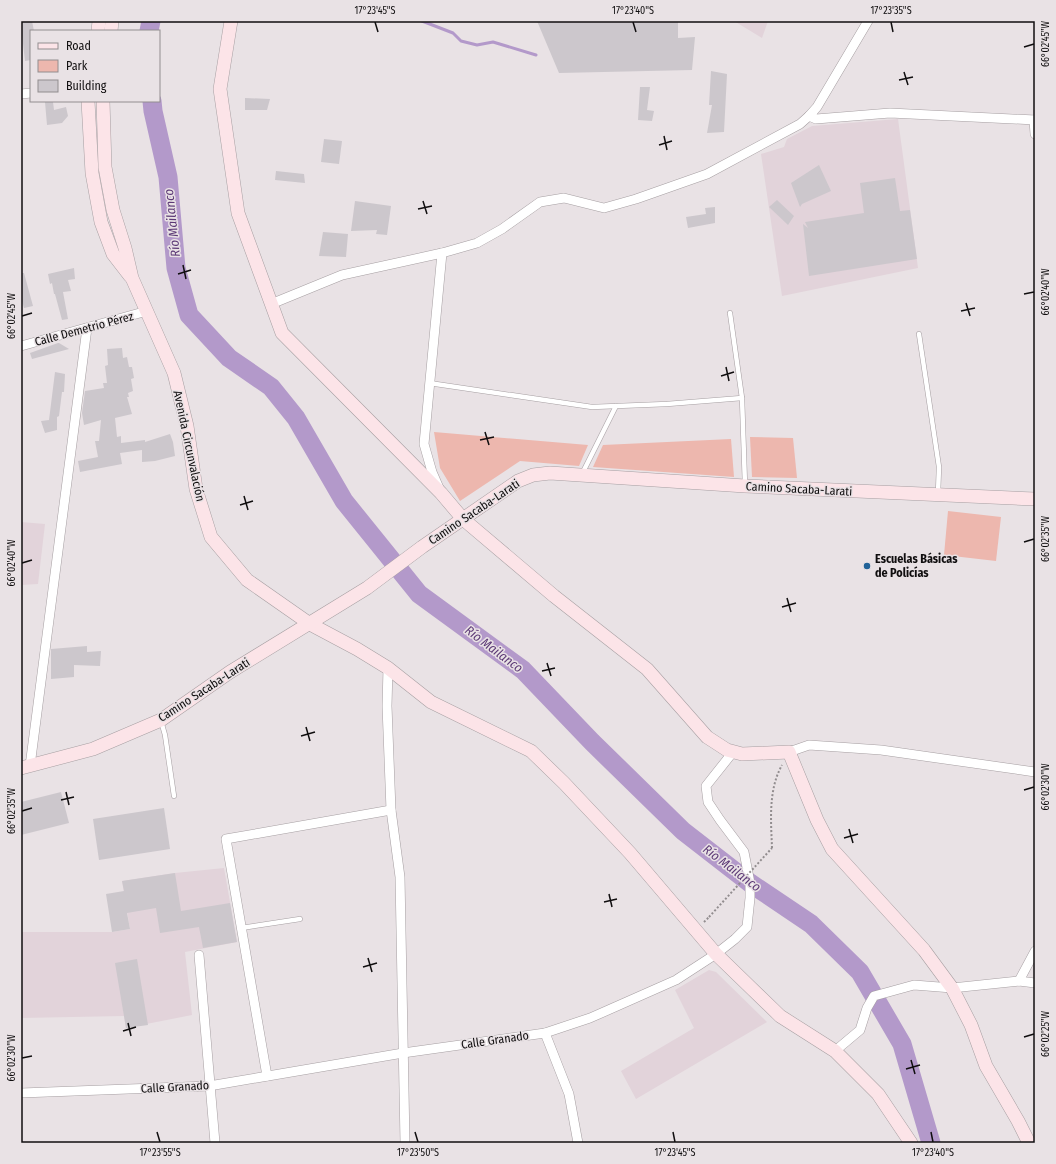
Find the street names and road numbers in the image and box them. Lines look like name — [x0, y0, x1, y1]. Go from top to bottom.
street label: Calle Demetrio Pérez — [33, 309, 135, 349]
street label: Avenida Circunvalación — [170, 389, 208, 503]
street label: Camino Sacaba-Larati — [426, 476, 522, 548]
street label: Camino Sacaba-Larati — [745, 479, 853, 499]
street label: Camino Sacaba-Larati — [156, 655, 252, 725]
street label: Calle Granado — [460, 1028, 530, 1052]
street label: Calle Granado — [141, 1078, 209, 1096]

